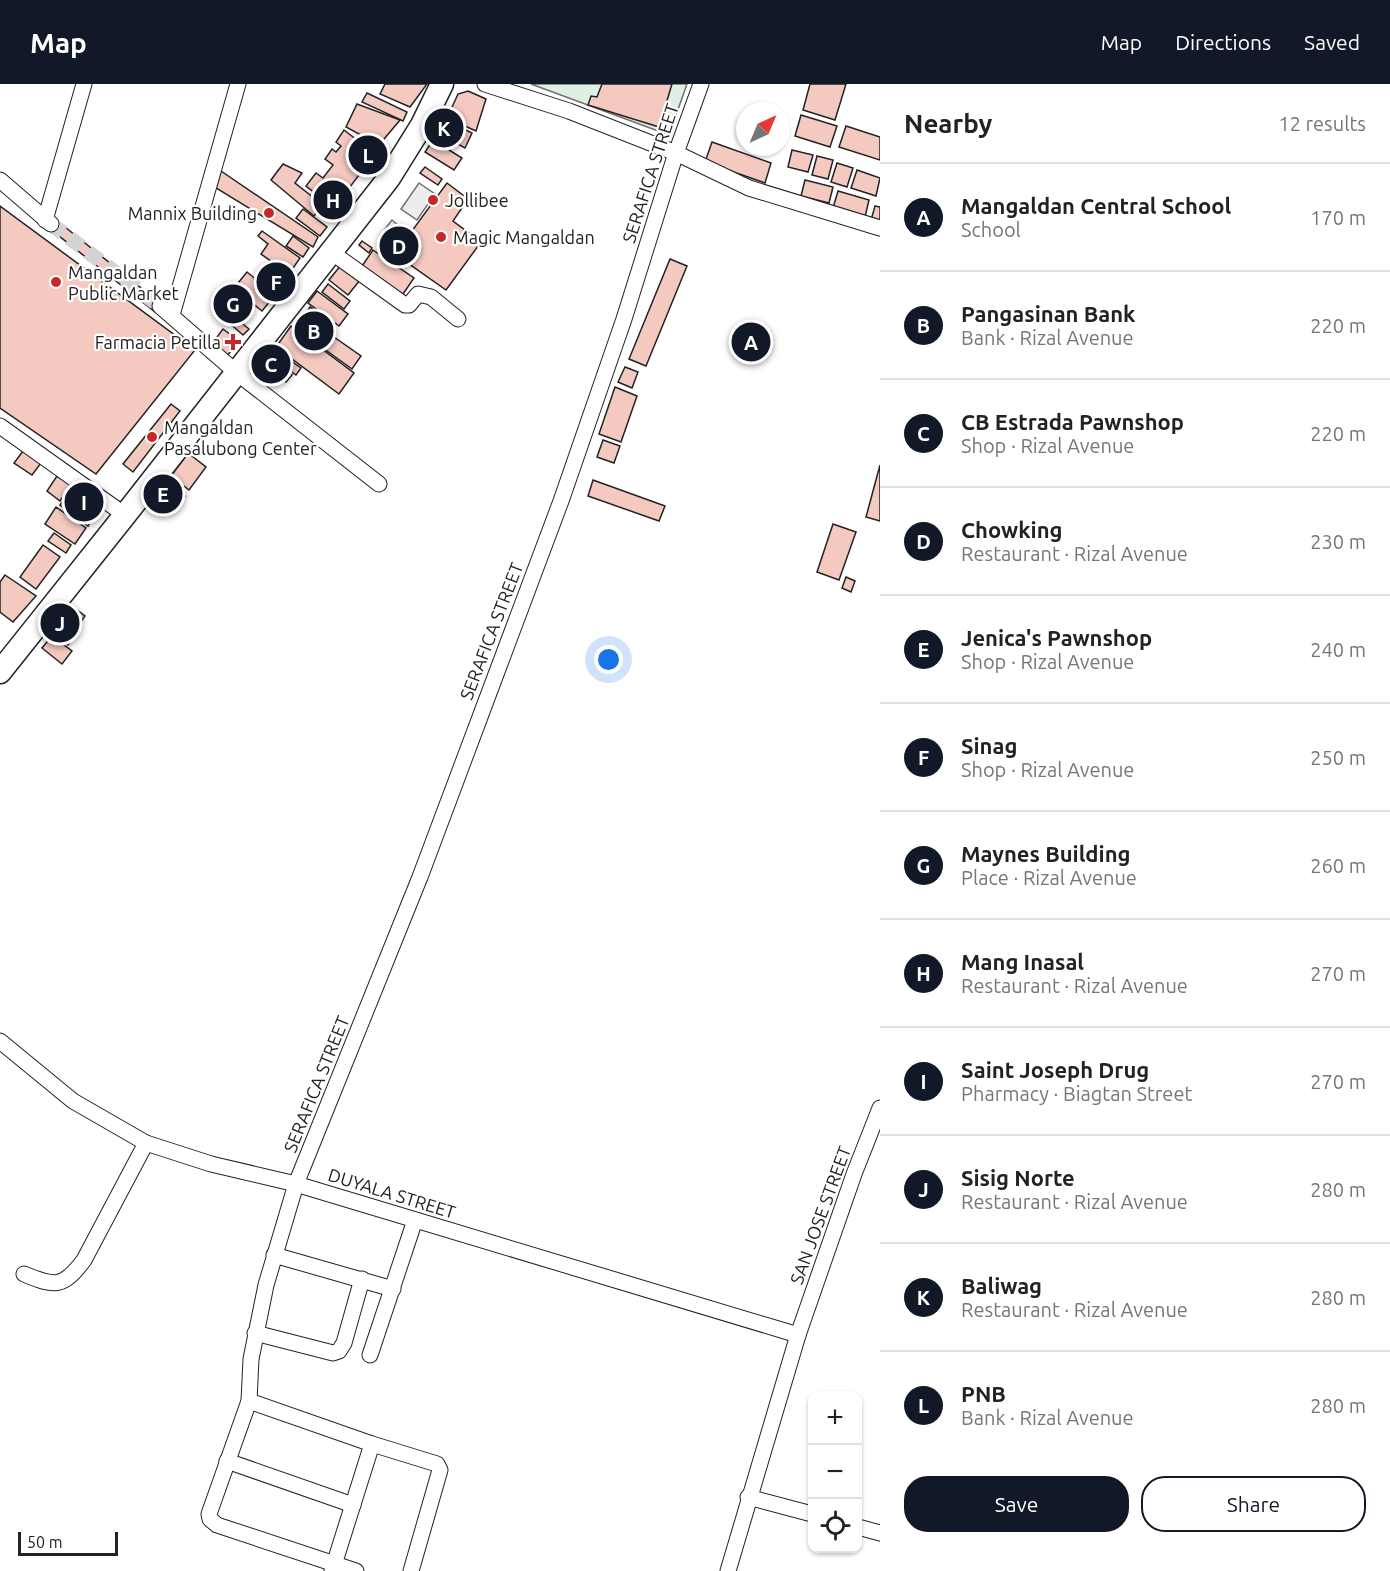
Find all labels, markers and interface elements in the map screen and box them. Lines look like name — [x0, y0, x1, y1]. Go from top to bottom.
text: Map — [30, 27, 87, 58]
text: Map — [1101, 30, 1142, 54]
text: Directions — [1175, 30, 1271, 54]
text: Saved — [1304, 30, 1360, 54]
street label: SERAFICA STREET — [618, 101, 682, 245]
north arrow — [736, 102, 790, 156]
pin: K — [424, 106, 464, 150]
text: Nearby — [904, 109, 992, 138]
text: 12 results — [1278, 112, 1366, 135]
pin: L — [348, 132, 388, 178]
pin: H — [314, 178, 352, 222]
place label: Jollibee — [445, 190, 509, 210]
marker: Jollibee — [426, 193, 440, 207]
text: Mangaldan Central School — [961, 193, 1231, 218]
place label: Mannix Building — [128, 203, 257, 223]
marker: Mannix Building — [262, 206, 276, 220]
text: A — [916, 206, 931, 229]
text: 170 m — [1310, 206, 1366, 229]
text: School — [961, 218, 1021, 241]
pin: D — [380, 224, 418, 268]
place label: Magic Mangaldan — [453, 227, 595, 247]
marker: Magic Mangaldan — [434, 230, 448, 244]
pin: F — [256, 260, 296, 304]
place label: Mangaldan Public Market — [68, 262, 179, 303]
marker: Mangaldan Public Market — [49, 275, 63, 289]
pin: G — [214, 282, 252, 326]
text: Pangasinan Bank — [961, 301, 1135, 326]
pin: B — [294, 308, 334, 354]
text: B — [917, 314, 930, 337]
text: 220 m — [1310, 314, 1366, 337]
pin: A — [732, 320, 771, 364]
text: Bank · Rizal Avenue — [961, 326, 1134, 349]
place label: Farmacia Petilla — [95, 332, 221, 352]
marker: Farmacia Petilla — [226, 335, 240, 349]
pin: C — [252, 342, 290, 386]
text: CB Estrada Pawnshop — [961, 409, 1184, 434]
place label: Mangaldan Pasalubong Center — [164, 417, 317, 458]
text: C — [917, 422, 930, 445]
text: 220 m — [1310, 422, 1366, 445]
marker: Mangaldan Pasalubong Center — [145, 430, 159, 444]
text: Shop · Rizal Avenue — [961, 434, 1134, 457]
pin: E — [144, 472, 182, 516]
pin: I — [64, 480, 104, 524]
text: Chowking — [961, 517, 1062, 542]
text: D — [916, 530, 931, 553]
text: 230 m — [1310, 530, 1366, 553]
text: Restaurant · Rizal Avenue — [961, 542, 1188, 565]
street label: SERAFICA STREET — [456, 560, 526, 702]
pin: J — [40, 600, 80, 646]
text: Jenica's Pawnshop — [961, 625, 1152, 650]
text: E — [918, 638, 929, 661]
text: 240 m — [1310, 638, 1366, 661]
your location — [594, 645, 623, 674]
text: Shop · Rizal Avenue — [961, 650, 1134, 673]
text: Sinag — [961, 733, 1017, 758]
text: F — [918, 746, 929, 769]
text: 250 m — [1310, 746, 1366, 769]
text: Shop · Rizal Avenue — [961, 758, 1134, 781]
text: Maynes Building — [961, 841, 1131, 866]
text: G — [917, 854, 930, 877]
text: 260 m — [1310, 854, 1366, 877]
text: Place · Rizal Avenue — [961, 866, 1137, 889]
text: Mang Inasal — [961, 949, 1084, 974]
text: H — [916, 962, 931, 985]
text: 270 m — [1310, 962, 1366, 985]
text: Restaurant · Rizal Avenue — [961, 974, 1188, 997]
street label: SERAFICA STREET — [280, 1013, 352, 1155]
text: Saint Joseph Drug — [961, 1057, 1149, 1082]
text: I — [920, 1070, 927, 1093]
text: 270 m — [1310, 1070, 1366, 1093]
text: Pharmacy · Biagtan Street — [961, 1082, 1192, 1105]
street label: SAN JOSE STREET — [786, 1143, 854, 1287]
street label: DUYALA STREET — [326, 1164, 458, 1222]
text: Sisig Norte — [961, 1165, 1075, 1190]
text: J — [918, 1178, 929, 1201]
text: 280 m — [1310, 1178, 1366, 1201]
text: Restaurant · Rizal Avenue — [961, 1190, 1188, 1213]
text: Baliwag — [961, 1273, 1042, 1298]
text: K — [917, 1286, 930, 1309]
text: 280 m — [1310, 1286, 1366, 1309]
text: Restaurant · Rizal Avenue — [961, 1298, 1188, 1321]
text: PNB — [961, 1381, 1006, 1406]
map controls — [808, 1391, 862, 1553]
button: + — [808, 1391, 862, 1445]
text: L — [918, 1394, 929, 1417]
text: 280 m — [1310, 1394, 1366, 1417]
text: Bank · Rizal Avenue — [961, 1406, 1134, 1429]
button: − — [808, 1445, 862, 1499]
button: Save — [904, 1476, 1129, 1532]
button: Share — [1141, 1476, 1366, 1532]
button: locate — [808, 1499, 862, 1553]
scale bar — [18, 1529, 118, 1556]
text: 50 m — [27, 1533, 63, 1551]

